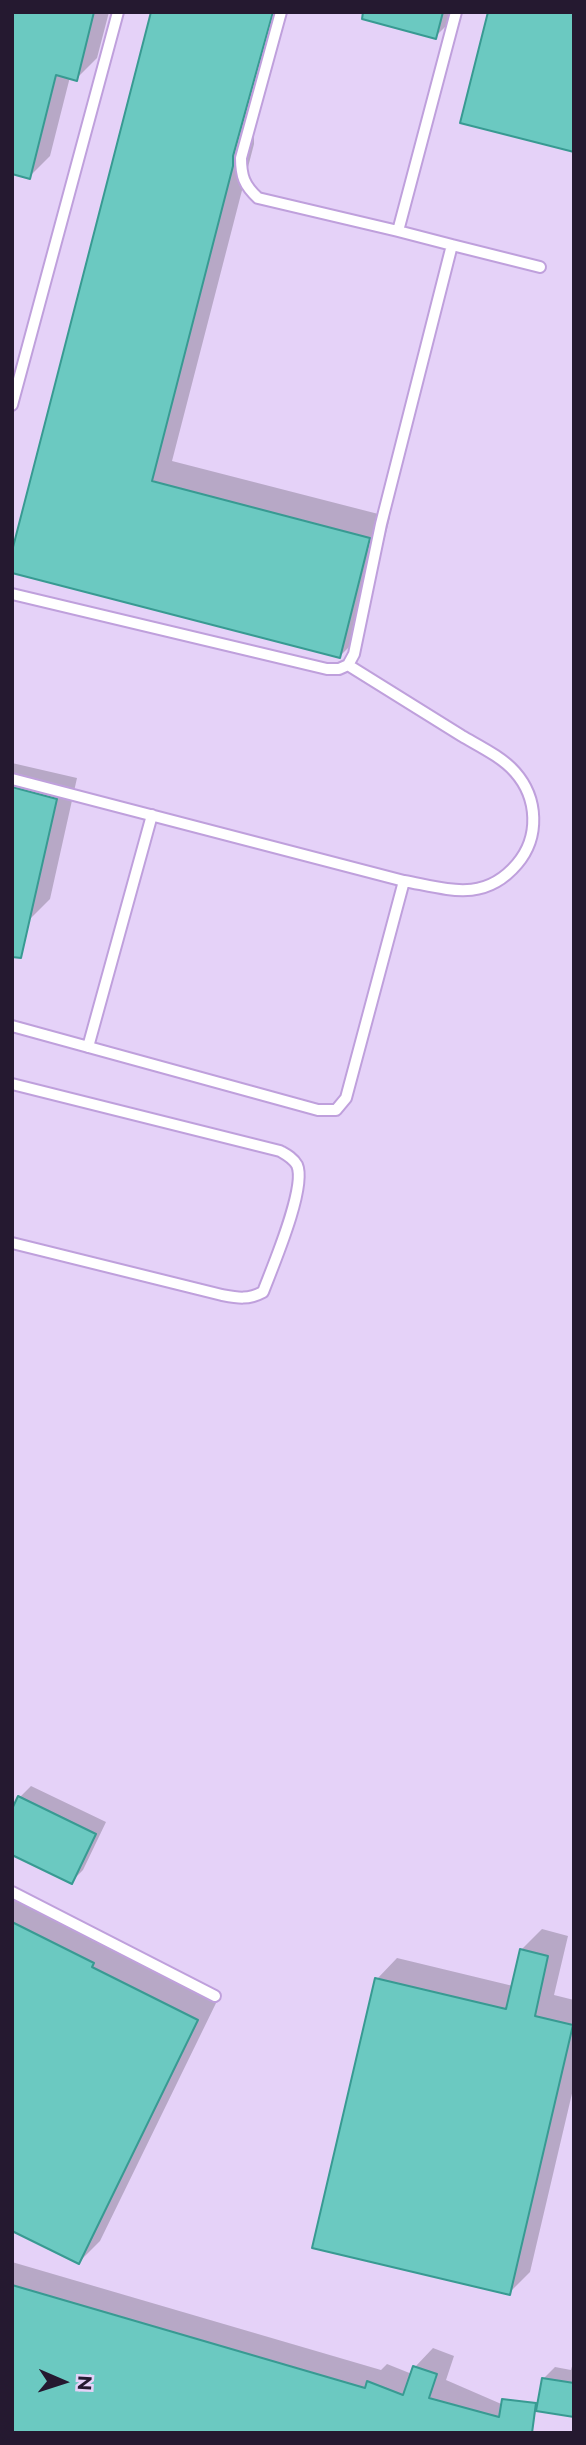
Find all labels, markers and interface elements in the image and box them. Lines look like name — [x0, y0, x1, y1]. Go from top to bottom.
north arrow — [28, 2347, 98, 2417]
text: N — [73, 2375, 96, 2391]

